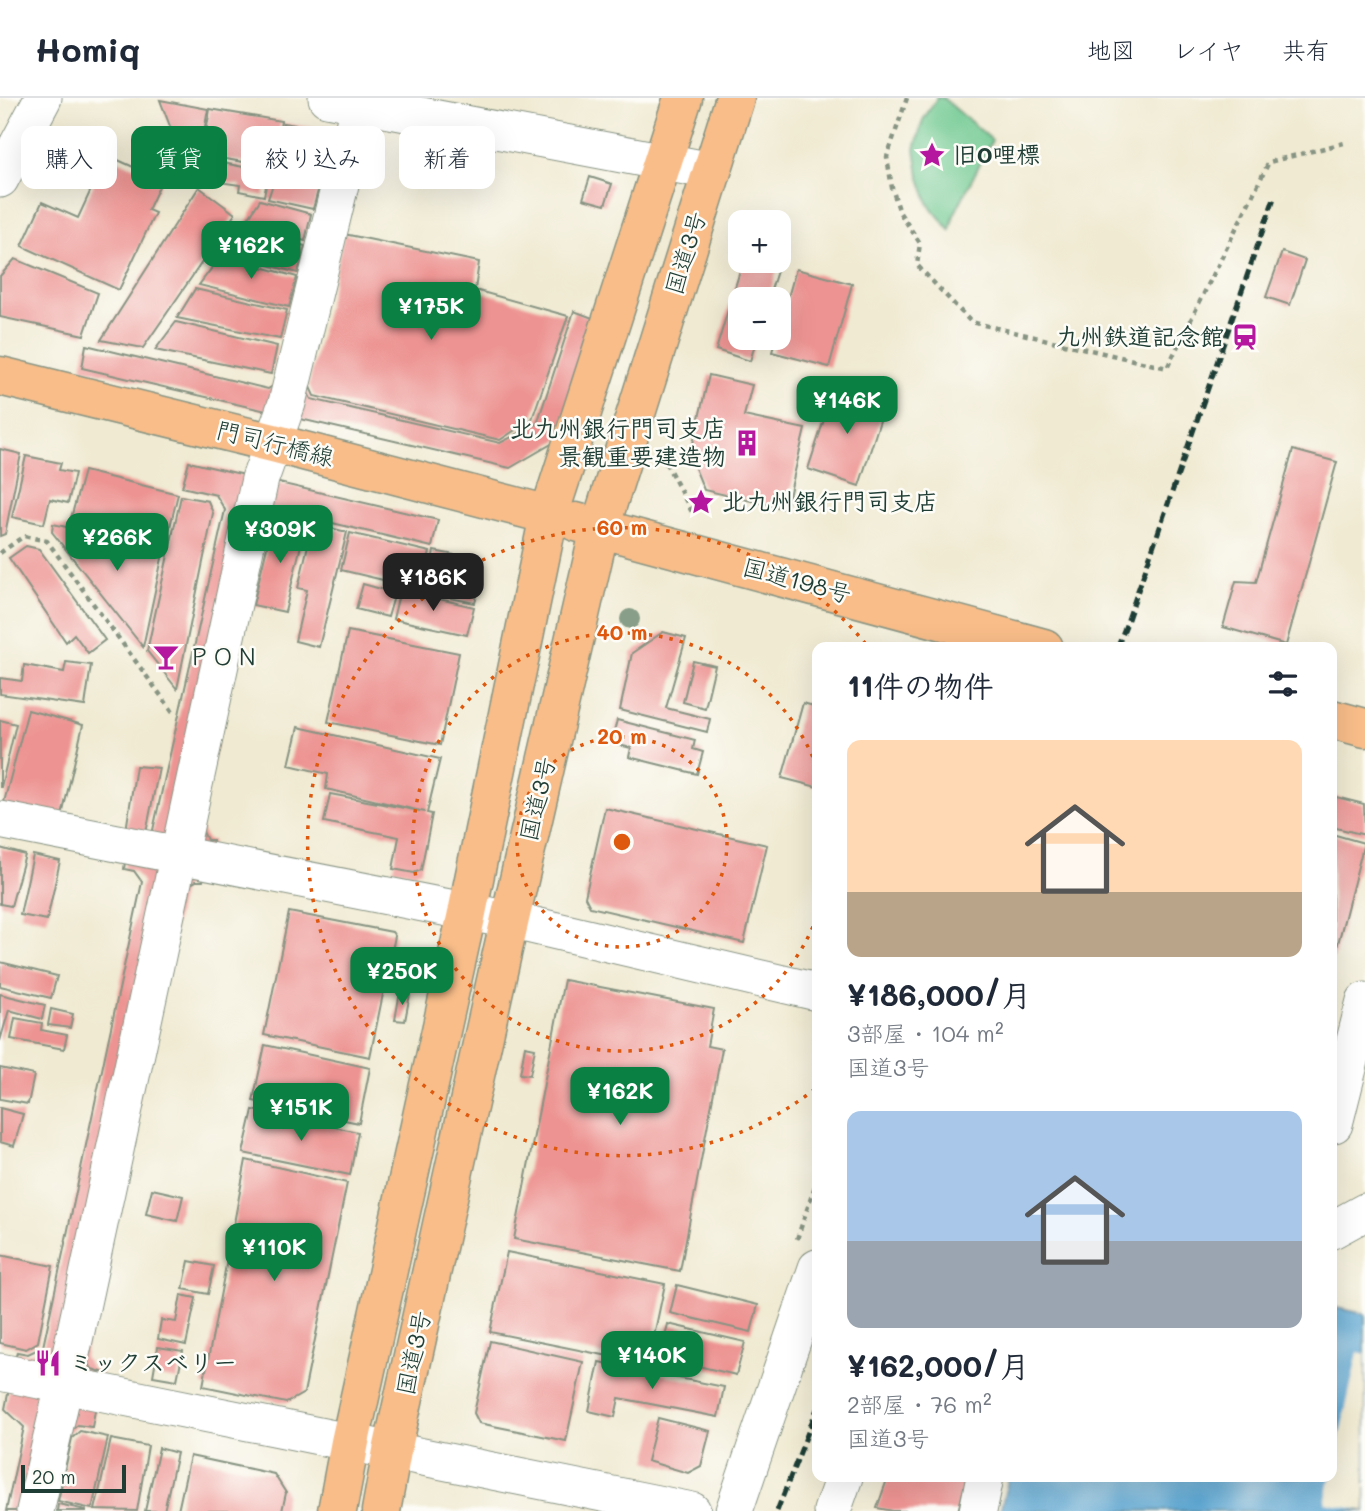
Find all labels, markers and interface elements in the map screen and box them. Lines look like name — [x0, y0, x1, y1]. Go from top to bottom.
text: Homiq — [35, 27, 140, 70]
text: 地図 — [1087, 34, 1135, 65]
text: レイヤ — [1173, 34, 1244, 65]
text: 共有 — [1282, 34, 1330, 65]
chip: 購入 — [21, 126, 117, 189]
chip: 賃貸 — [131, 126, 227, 189]
chip: 絞り込み — [241, 126, 385, 189]
chip: 新着 — [399, 126, 495, 189]
place label: 旧0哩標 — [953, 138, 1040, 169]
place icon: 旧0哩標 — [917, 140, 947, 170]
street label: 国道3号 — [657, 207, 712, 298]
map controls — [728, 210, 791, 350]
button: + — [728, 210, 791, 273]
pin: ¥162K — [202, 222, 300, 281]
text: ¥162K — [217, 229, 285, 259]
pin: ¥175K — [382, 282, 480, 342]
button: − — [728, 287, 791, 350]
text: ¥175K — [398, 290, 464, 320]
place label: 九州鉄道記念館 — [1056, 320, 1224, 351]
station icon: 九州鉄道記念館 — [1230, 322, 1260, 352]
pin: ¥146K — [798, 376, 896, 436]
text: ¥146K — [813, 384, 881, 414]
place label: 北九州銀行門司支店 景観重要建造物 — [510, 412, 726, 471]
street label: 門司行橋線 — [213, 413, 337, 472]
building icon: 北九州銀行門司支店 景観重要建造物 — [732, 428, 762, 458]
place label: 北九州銀行門司支店 — [722, 485, 938, 516]
place icon: 北九州銀行門司支店 — [686, 487, 716, 517]
pin: ¥309K — [231, 505, 329, 565]
text: ¥309K — [244, 513, 316, 543]
text: 60 m — [597, 513, 647, 540]
pin: ¥266K — [68, 514, 166, 573]
text: ¥266K — [82, 521, 152, 551]
street label: 国道198号 — [740, 550, 855, 609]
pin: ¥186K — [384, 554, 482, 613]
text: ¥186K — [399, 561, 467, 591]
text: 40 m — [596, 618, 648, 645]
place label: ＰＯＮ — [187, 640, 259, 671]
bar icon: ＰＯＮ — [151, 642, 181, 672]
text: 11件の物件 — [847, 665, 994, 705]
icon: filters — [1264, 665, 1302, 703]
text: 20 m — [597, 722, 647, 749]
street label: 国道3号 — [512, 753, 561, 844]
icon: home — [1012, 786, 1138, 912]
centre of rings — [610, 830, 634, 854]
pin: ¥250K — [353, 948, 451, 1007]
text: ¥250K — [366, 955, 438, 985]
text: ¥186,000/月 — [847, 974, 1031, 1014]
text: 3部屋 · 104 m² — [847, 1018, 1004, 1048]
text: 国道3号 — [847, 1052, 929, 1082]
pin: ¥162K — [571, 1068, 669, 1127]
text: ¥162K — [586, 1075, 654, 1105]
pin: ¥151K — [252, 1084, 350, 1143]
text: ¥151K — [269, 1091, 333, 1121]
icon: home — [1012, 1157, 1138, 1283]
pin: ¥110K — [225, 1224, 323, 1283]
text: ¥110K — [241, 1231, 307, 1261]
street label: 国道3号 — [388, 1307, 437, 1398]
pin: ¥140K — [603, 1332, 701, 1391]
text: ¥140K — [617, 1339, 687, 1369]
text: ¥162,000/月 — [847, 1345, 1029, 1385]
place label: ミックスベリー — [69, 1346, 237, 1377]
restaurant icon: ミックスベリー — [33, 1348, 63, 1378]
text: 2部屋 · 76 m² — [847, 1389, 992, 1419]
text: 国道3号 — [847, 1423, 929, 1453]
scale bar — [21, 1462, 126, 1494]
text: 20 m — [32, 1464, 76, 1489]

